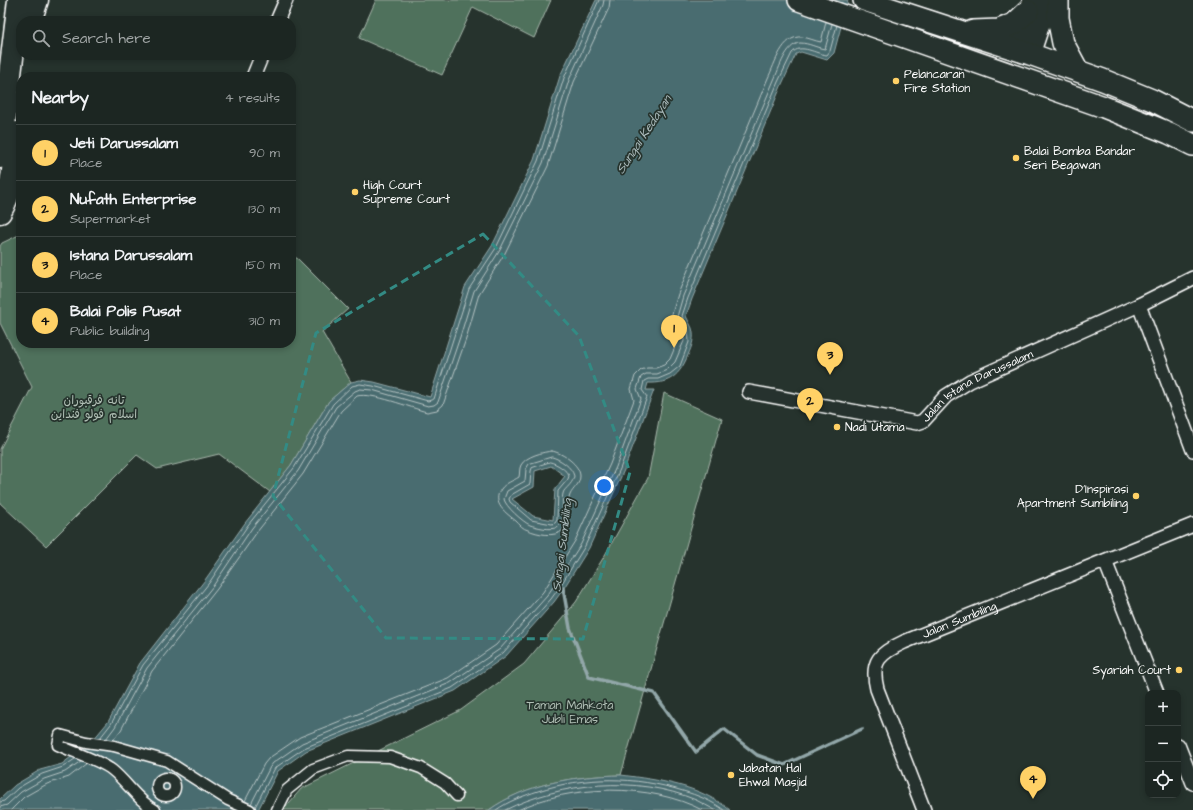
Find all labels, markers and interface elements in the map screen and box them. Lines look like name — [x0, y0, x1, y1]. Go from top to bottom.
search box — [16, 16, 296, 60]
icon: search — [30, 27, 52, 49]
text: Search here — [62, 28, 151, 49]
place label: Pelancaran Fire Station — [904, 66, 970, 97]
marker: Pelancaran Fire Station — [891, 76, 901, 86]
text: Nearby — [32, 86, 89, 110]
text: 4 results — [225, 89, 280, 107]
water label: Sungai Kedayan — [612, 90, 678, 178]
text: Jeti Darussalam — [70, 133, 178, 154]
place label: Balai Bomba Bandar Seri Begawan — [1024, 143, 1135, 175]
text: 1 — [44, 144, 46, 162]
text: 90 m — [249, 144, 280, 162]
marker: Balai Bomba Bandar Seri Begawan — [1011, 153, 1021, 163]
text: Place — [70, 154, 102, 172]
place label: High Court Supreme Court — [363, 177, 450, 208]
marker: High Court Supreme Court — [350, 187, 360, 197]
text: Nufath Enterprise — [70, 189, 196, 210]
text: 2 — [41, 200, 49, 218]
text: 130 m — [248, 200, 280, 218]
text: Supermarket — [70, 210, 151, 228]
text: Istana Darussalam — [70, 245, 192, 266]
text: 3 — [42, 256, 48, 274]
text: 150 m — [246, 256, 280, 274]
text: Place — [70, 266, 102, 284]
text: Balai Polis Pusat — [70, 301, 181, 322]
text: 4 — [41, 312, 49, 330]
text: 310 m — [248, 312, 280, 330]
pin: 1 — [661, 315, 687, 348]
text: Public building — [70, 322, 149, 340]
pin: 3 — [817, 342, 843, 375]
street label: Jalan Istana Darussalam — [918, 345, 1036, 426]
pin: 2 — [797, 388, 823, 421]
park label: تانه فرقبوران اسلام فولو فنداين — [51, 392, 137, 423]
place label: Nadi Utama — [845, 419, 905, 436]
marker: Nadi Utama — [832, 422, 842, 432]
your location — [594, 476, 614, 496]
place label: D'Inspirasi Apartment Sumbiling — [1017, 481, 1128, 513]
marker: D'Inspirasi Apartment Sumbiling — [1131, 491, 1141, 501]
water label: Sungai Sumbiling — [547, 496, 578, 593]
street label: Jalan Sumbiling — [920, 597, 1000, 643]
place label: Syariah Court — [1092, 662, 1171, 680]
marker: Syariah Court — [1174, 665, 1184, 675]
map controls — [1145, 690, 1181, 798]
button: + — [1145, 690, 1181, 726]
park label: Taman Mahkota Jubli Emas — [527, 697, 613, 728]
button: − — [1145, 726, 1181, 762]
place label: Jabatan Hal Ehwal Masjid — [739, 760, 807, 791]
button: locate — [1145, 762, 1181, 798]
pin: 4 — [1020, 766, 1046, 799]
marker: Jabatan Hal Ehwal Masjid — [726, 770, 736, 780]

